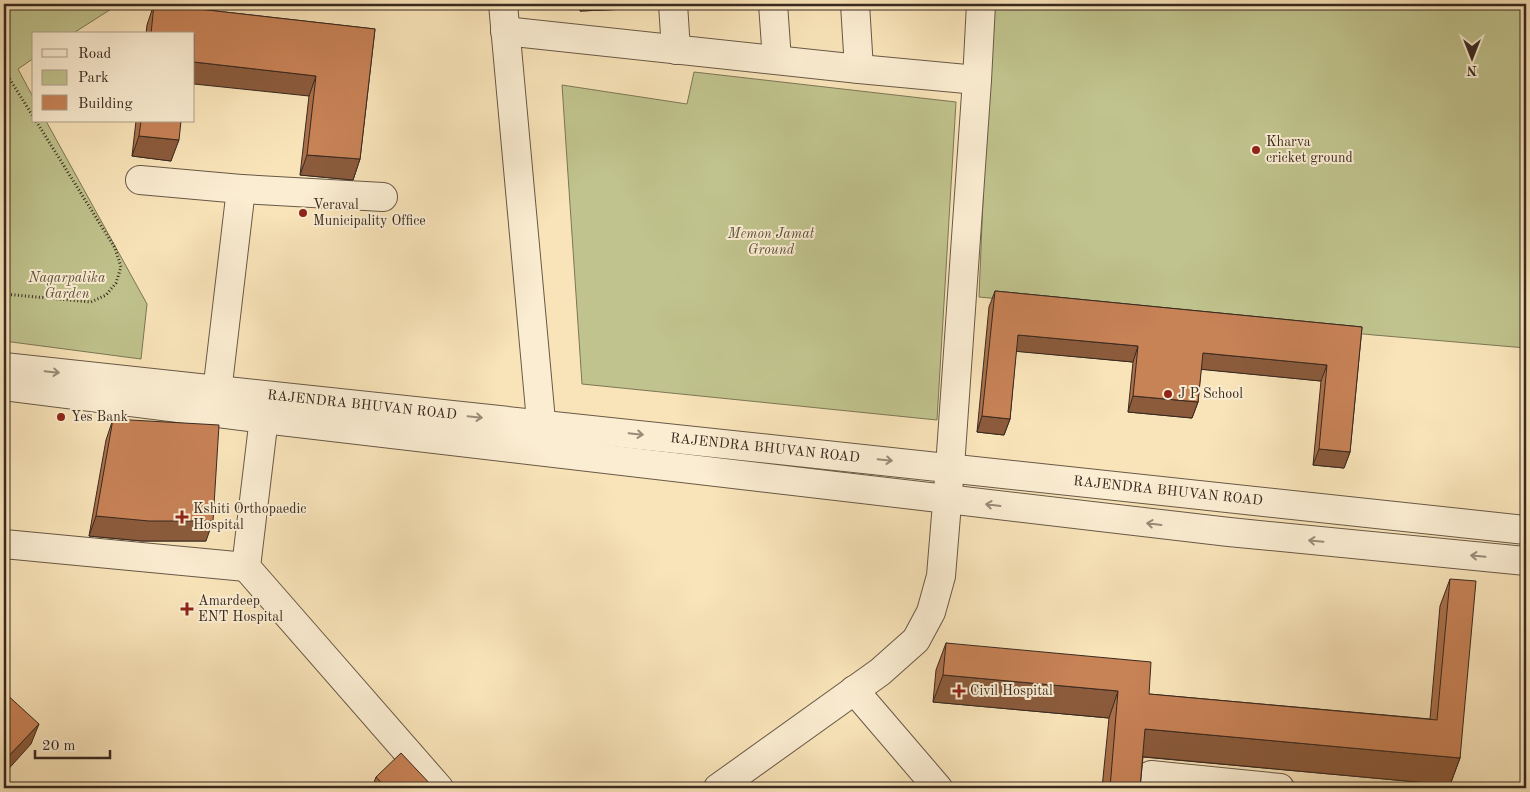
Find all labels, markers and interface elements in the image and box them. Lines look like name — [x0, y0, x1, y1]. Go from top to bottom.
legend — [32, 32, 195, 122]
north arrow — [1448, 32, 1498, 82]
text: Road — [78, 47, 112, 62]
text: N — [1466, 63, 1477, 77]
text: Park — [78, 71, 109, 86]
text: Building — [78, 97, 133, 112]
place label: Kharva cricket ground — [1266, 135, 1353, 165]
marker: Kharva cricket ground — [1250, 144, 1262, 156]
place label: Veraval Municipality Office — [313, 198, 426, 228]
marker: Veraval Municipality Office — [297, 207, 309, 219]
park label: Memon Jamat Ground — [727, 227, 815, 257]
park label: Nagarpalika Garden — [28, 271, 106, 301]
one-way arrow — [44, 367, 60, 377]
place label: J P School — [1178, 387, 1243, 401]
street label: RAJENDRA BHUVAN ROAD — [266, 388, 458, 422]
marker: J P School — [1162, 388, 1174, 400]
place label: Yes Bank — [71, 410, 128, 424]
marker: Yes Bank — [55, 411, 67, 423]
one-way arrow — [467, 412, 483, 422]
one-way arrow — [628, 429, 644, 439]
street label: RAJENDRA BHUVAN ROAD — [669, 431, 861, 465]
one-way arrow — [877, 455, 893, 465]
street label: RAJENDRA BHUVAN ROAD — [1072, 474, 1264, 508]
one-way arrow — [985, 500, 1001, 510]
place label: Kshiti Orthopaedic Hospital — [193, 502, 306, 532]
marker: Kshiti Orthopaedic Hospital — [175, 510, 189, 524]
one-way arrow — [1147, 519, 1163, 528]
one-way arrow — [1308, 536, 1324, 545]
one-way arrow — [1470, 551, 1486, 561]
place label: Amardeep ENT Hospital — [198, 594, 283, 624]
marker: Amardeep ENT Hospital — [180, 602, 194, 616]
marker: Civil Hospital — [952, 684, 966, 698]
place label: Civil Hospital — [970, 684, 1053, 698]
scale bar — [35, 727, 110, 759]
text: 20 m — [42, 739, 76, 754]

